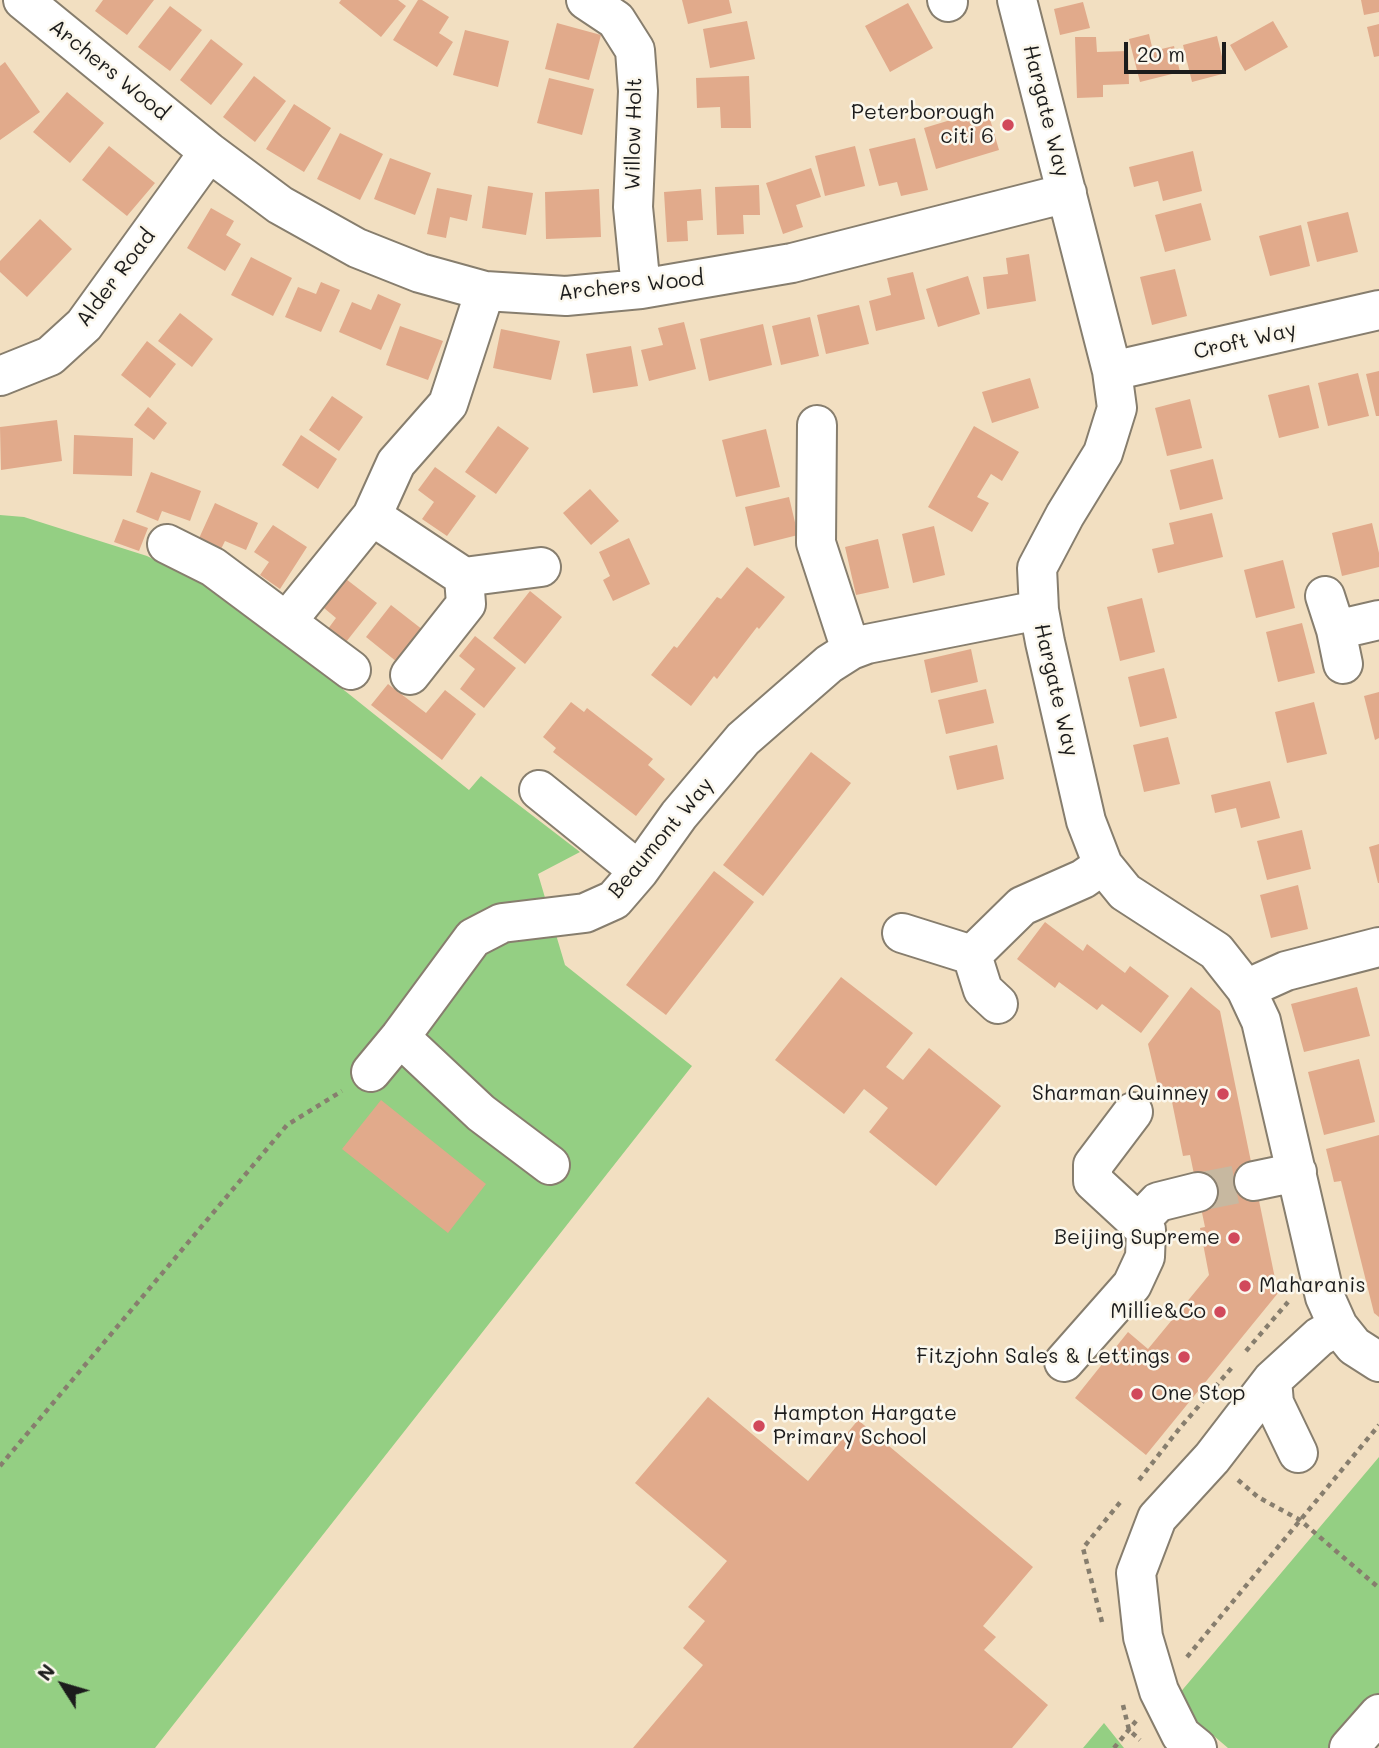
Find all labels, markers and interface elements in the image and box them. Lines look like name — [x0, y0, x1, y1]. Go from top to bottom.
street label: Archers Wood — [44, 14, 174, 126]
scale bar — [1127, 28, 1228, 72]
text: 20 m — [1137, 40, 1185, 67]
street label: Hargate Way — [1017, 42, 1075, 180]
street label: Willow Holt — [620, 77, 648, 191]
place label: Peterborough citi 6 — [851, 100, 994, 150]
marker: Peterborough citi 6 — [1000, 117, 1016, 133]
street label: Alder Road — [71, 224, 161, 332]
street label: Archers Wood — [557, 266, 705, 306]
street label: Croft Way — [1191, 317, 1299, 365]
street label: Hargate Way — [1029, 621, 1083, 759]
street label: Beaumont Way — [603, 772, 719, 904]
place label: Sharman Quinney — [1032, 1081, 1209, 1107]
marker: Sharman Quinney — [1215, 1086, 1231, 1102]
place label: Beijing Supreme — [1054, 1225, 1220, 1251]
marker: Beijing Supreme — [1226, 1230, 1242, 1246]
place label: Maharanis — [1259, 1273, 1366, 1299]
marker: Maharanis — [1237, 1278, 1253, 1294]
place label: Millie&Co — [1110, 1299, 1206, 1325]
marker: Millie&Co — [1212, 1304, 1228, 1320]
place label: Fitzjohn Sales & Lettings — [916, 1344, 1170, 1370]
marker: Fitzjohn Sales & Lettings — [1176, 1349, 1192, 1365]
place label: One Stop — [1151, 1381, 1245, 1407]
marker: One Stop — [1129, 1386, 1145, 1402]
place label: Hampton Hargate Primary School — [773, 1401, 957, 1451]
marker: Hampton Hargate Primary School — [751, 1418, 767, 1434]
north arrow — [28, 1650, 98, 1720]
text: N — [32, 1659, 60, 1685]

